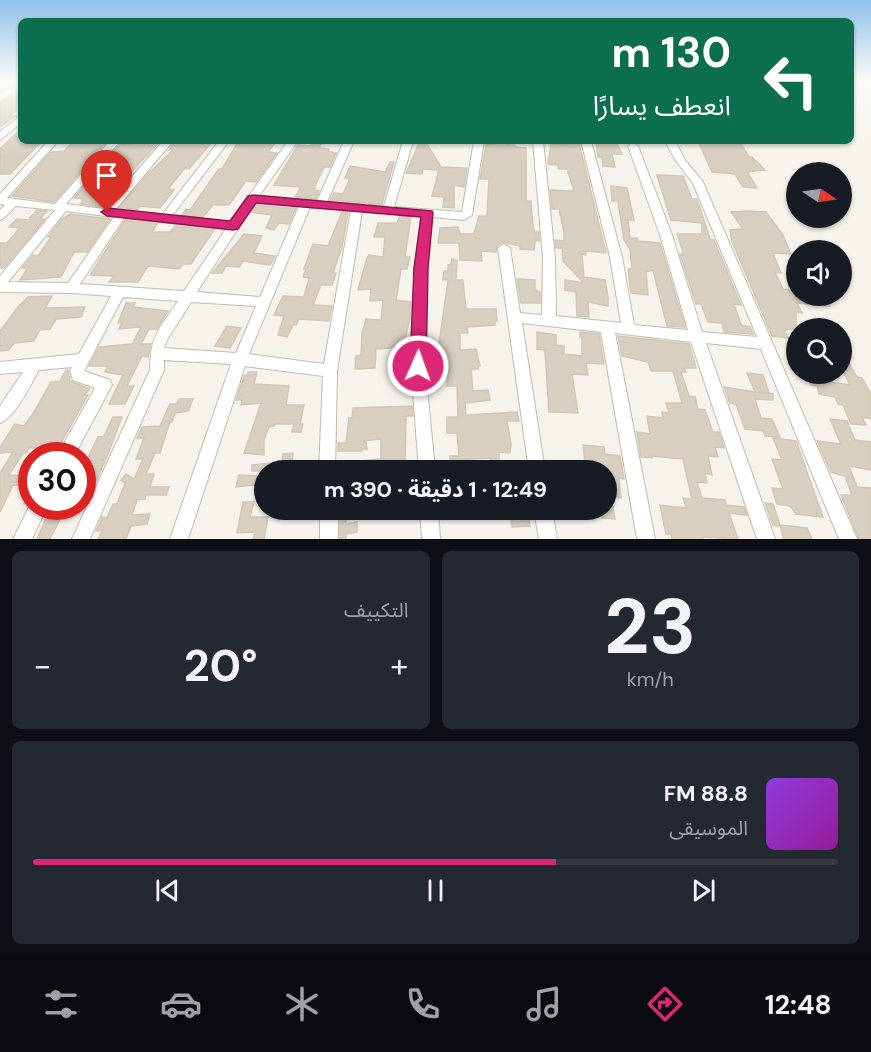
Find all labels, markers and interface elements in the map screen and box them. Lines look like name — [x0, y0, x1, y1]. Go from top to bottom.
text: 130 m — [611, 25, 731, 80]
icon: left — [752, 42, 830, 120]
text: انعطف يسارًا — [593, 88, 731, 123]
pin — [81, 150, 132, 212]
icon: arrive — [90, 159, 123, 192]
north arrow — [786, 162, 852, 228]
map controls — [786, 162, 852, 384]
button: sound — [786, 240, 852, 306]
button: search — [786, 318, 852, 384]
position arrow — [386, 334, 450, 398]
speed limit sign: 30 — [18, 442, 96, 520]
text: 12:49 · 1 دقيقة · 390 m — [324, 475, 547, 504]
text: 23 — [604, 576, 696, 677]
text: التكييف — [344, 597, 409, 623]
text: 20° — [184, 636, 258, 695]
text: − — [33, 644, 51, 687]
text: + — [390, 644, 408, 687]
text: km/h — [627, 666, 674, 692]
text: 88.8 FM — [664, 779, 748, 808]
text: الموسيقى — [669, 815, 748, 841]
icon: previous — [151, 874, 184, 907]
icon: pause — [419, 874, 452, 907]
icon: next — [687, 874, 720, 907]
icon: filters — [40, 983, 82, 1025]
icon: car — [160, 983, 202, 1025]
icon: climate — [281, 983, 323, 1025]
icon: phone — [402, 983, 444, 1025]
icon: music — [523, 983, 565, 1025]
icon: directions — [644, 983, 686, 1025]
text: 12:48 — [765, 987, 832, 1022]

